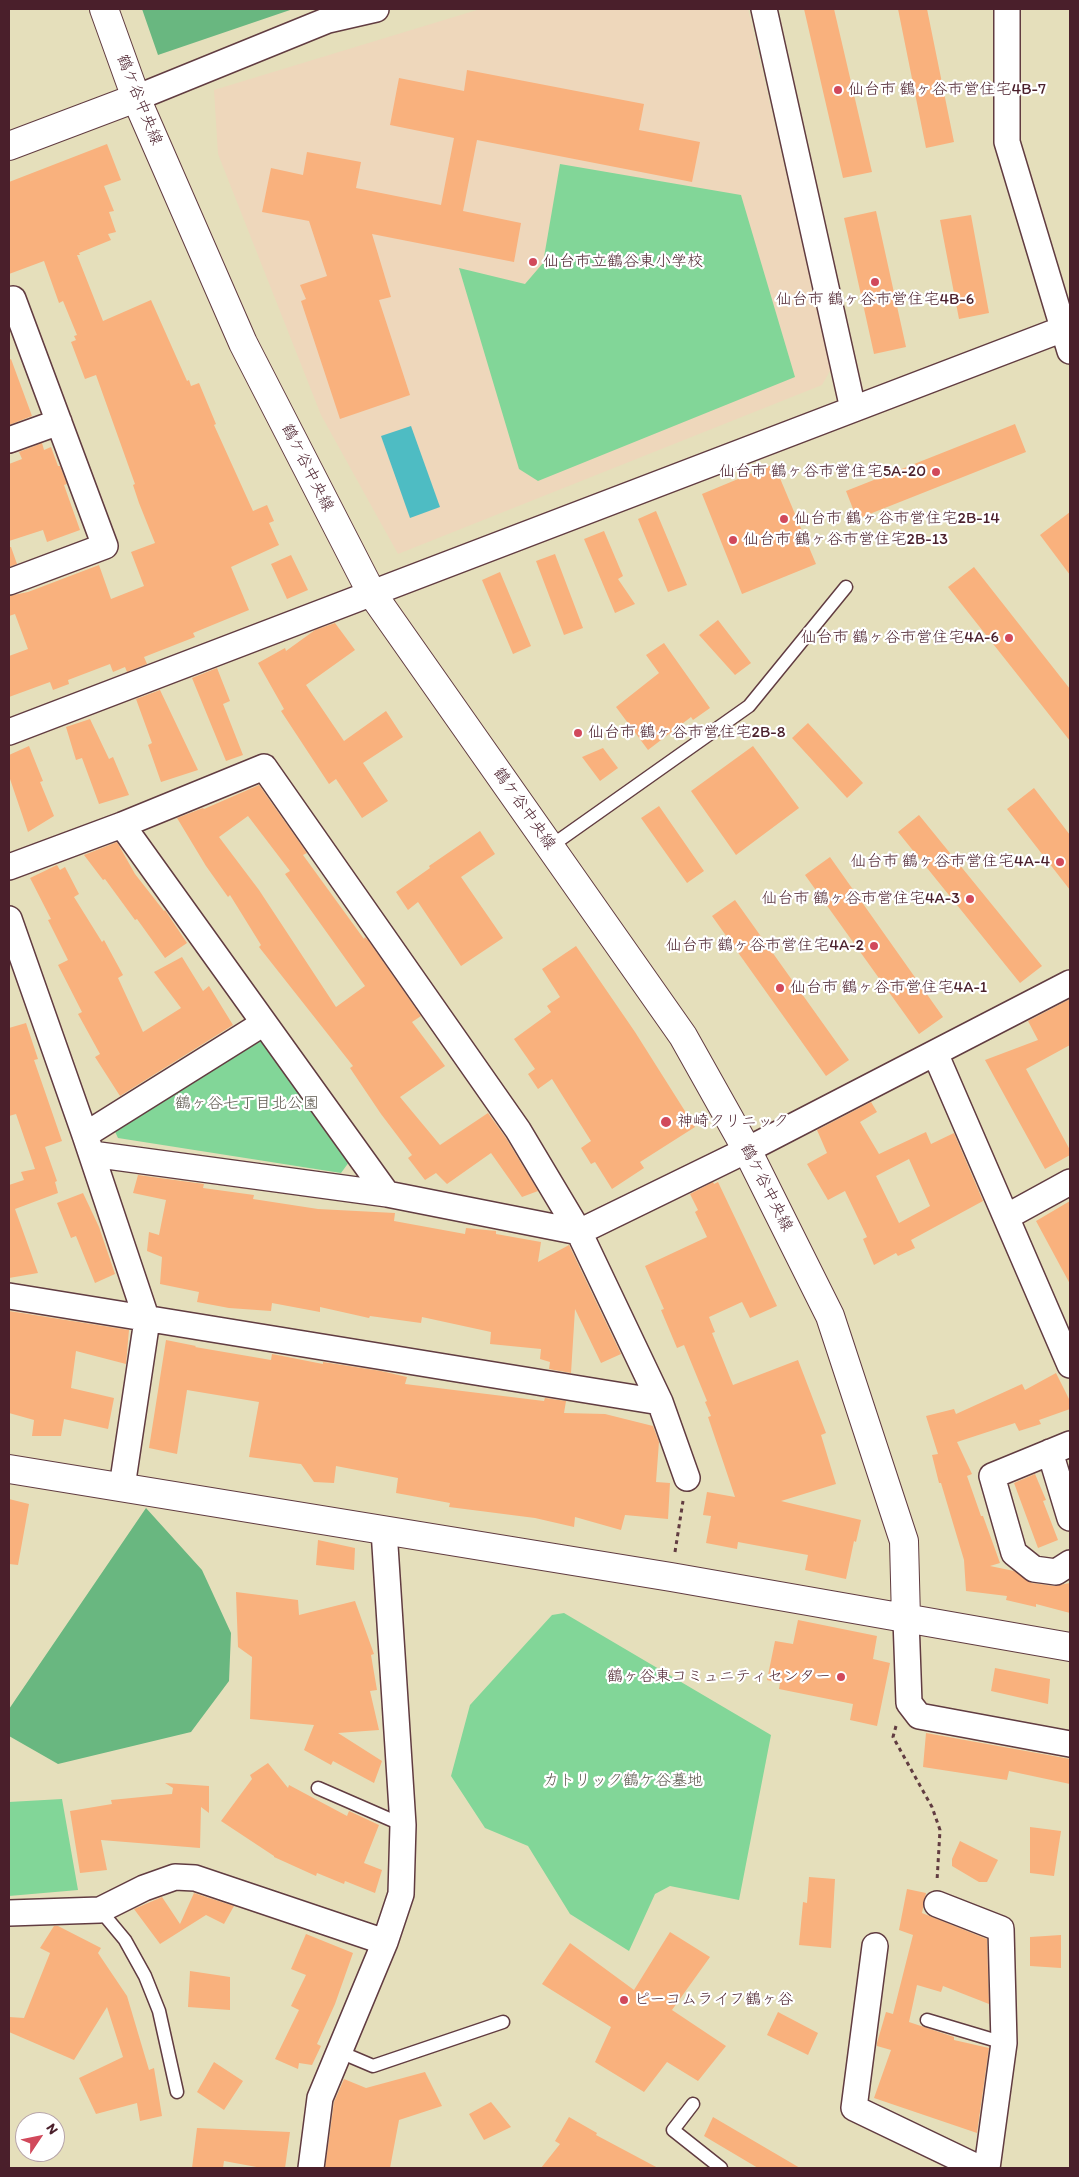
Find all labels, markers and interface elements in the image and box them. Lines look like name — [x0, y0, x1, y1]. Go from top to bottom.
street label: 鶴ケ谷中央線 — [112, 52, 166, 148]
place label: 仙台市 鶴ヶ谷市営住宅4B-7 — [848, 80, 1046, 100]
marker: 仙台市 鶴ヶ谷市営住宅4B-7 — [832, 84, 844, 96]
place label: 仙台市立鶴谷東小学校 — [543, 252, 703, 272]
marker: 仙台市立鶴谷東小学校 — [527, 256, 539, 268]
marker: 仙台市 鶴ヶ谷市営住宅4B-6 — [869, 276, 881, 288]
place label: 仙台市 鶴ヶ谷市営住宅4B-6 — [776, 290, 974, 310]
street label: 鶴ケ谷中央線 — [277, 421, 337, 515]
place label: 仙台市 鶴ヶ谷市営住宅5A-20 — [719, 462, 926, 482]
marker: 仙台市 鶴ヶ谷市営住宅5A-20 — [930, 466, 942, 478]
place label: 仙台市 鶴ヶ谷市営住宅2B-14 — [794, 509, 1000, 529]
marker: 仙台市 鶴ヶ谷市営住宅2B-14 — [778, 513, 790, 525]
place label: 仙台市 鶴ヶ谷市営住宅2B-13 — [743, 530, 948, 550]
marker: 仙台市 鶴ヶ谷市営住宅2B-13 — [727, 534, 739, 546]
place label: 仙台市 鶴ヶ谷市営住宅4A-6 — [801, 628, 999, 648]
marker: 仙台市 鶴ヶ谷市営住宅4A-6 — [1003, 632, 1015, 644]
place label: 仙台市 鶴ヶ谷市営住宅2B-8 — [588, 723, 786, 743]
marker: 仙台市 鶴ヶ谷市営住宅2B-8 — [572, 727, 584, 739]
street label: 鶴ケ谷中央線 — [489, 764, 559, 854]
place label: 仙台市 鶴ヶ谷市営住宅4A-4 — [851, 852, 1050, 872]
marker: 仙台市 鶴ヶ谷市営住宅4A-4 — [1054, 856, 1066, 868]
place label: 仙台市 鶴ヶ谷市営住宅4A-3 — [761, 889, 960, 909]
marker: 仙台市 鶴ヶ谷市営住宅4A-3 — [964, 893, 976, 905]
place label: 仙台市 鶴ヶ谷市営住宅4A-2 — [666, 936, 864, 956]
marker: 仙台市 鶴ヶ谷市営住宅4A-2 — [868, 940, 880, 952]
place label: 仙台市 鶴ヶ谷市営住宅4A-1 — [790, 978, 987, 998]
marker: 仙台市 鶴ヶ谷市営住宅4A-1 — [774, 982, 786, 994]
park label: 鶴ヶ谷七丁目北公園 — [175, 1094, 319, 1114]
place label: 神崎クリニック — [677, 1112, 789, 1132]
marker: 神崎クリニック — [659, 1115, 673, 1129]
street label: 鶴ケ谷中央線 — [736, 1141, 796, 1235]
place label: 鶴ヶ谷東コミュニティセンター — [607, 1667, 831, 1687]
marker: 鶴ヶ谷東コミュニティセンター — [835, 1671, 847, 1683]
park label: カトリック鶴ケ谷墓地 — [543, 1771, 703, 1791]
place label: ピーコムライフ鶴ヶ谷 — [634, 1990, 793, 2010]
marker: ピーコムライフ鶴ヶ谷 — [618, 1994, 630, 2006]
north arrow — [15, 2112, 65, 2162]
text: N — [42, 2120, 62, 2138]

